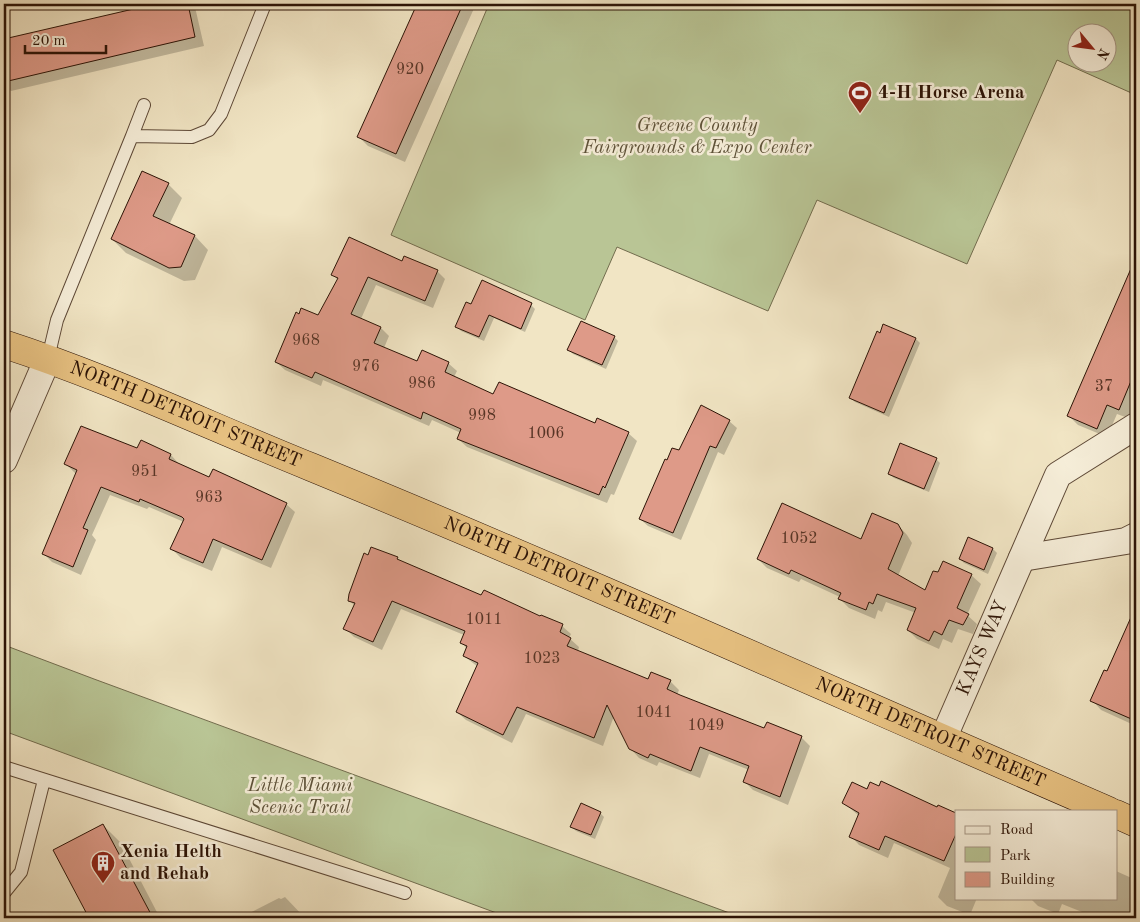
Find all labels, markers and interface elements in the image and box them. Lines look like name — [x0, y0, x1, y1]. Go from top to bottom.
scale bar — [25, 22, 106, 54]
north arrow — [1068, 22, 1118, 72]
text: 20 m — [32, 34, 66, 49]
text: N — [1094, 46, 1111, 62]
house number: 920 — [396, 62, 424, 78]
sports icon: 4-H Horse Arena — [847, 80, 873, 114]
place label: 4-H Horse Arena — [878, 84, 1025, 103]
park label: Greene County Fairgrounds & Expo Center — [582, 117, 812, 158]
house number: 968 — [292, 333, 320, 349]
street label: NORTH DETROIT STREET — [67, 359, 304, 472]
house number: 976 — [352, 359, 380, 375]
house number: 986 — [408, 376, 436, 392]
house number: 37 — [1095, 379, 1113, 395]
house number: 998 — [468, 408, 496, 424]
house number: 1006 — [527, 426, 565, 442]
house number: 951 — [131, 464, 159, 480]
house number: 963 — [195, 490, 223, 506]
street label: NORTH DETROIT STREET — [441, 514, 677, 630]
house number: 1052 — [780, 531, 818, 547]
street label: KAYS WAY — [954, 598, 1012, 698]
house number: 1011 — [465, 612, 503, 628]
house number: 1023 — [523, 651, 561, 667]
street label: NORTH DETROIT STREET — [812, 675, 1048, 792]
house number: 1041 — [635, 705, 673, 721]
house number: 1049 — [687, 718, 725, 734]
park label: Little Miami Scenic Trail — [246, 777, 353, 818]
legend — [955, 810, 1118, 900]
text: Road — [1000, 823, 1034, 838]
place label: Xenia Helth and Rehab — [120, 843, 222, 884]
text: Park — [1000, 849, 1031, 864]
building icon: Xenia Helth and Rehab — [90, 850, 116, 884]
text: Building — [1000, 873, 1055, 888]

